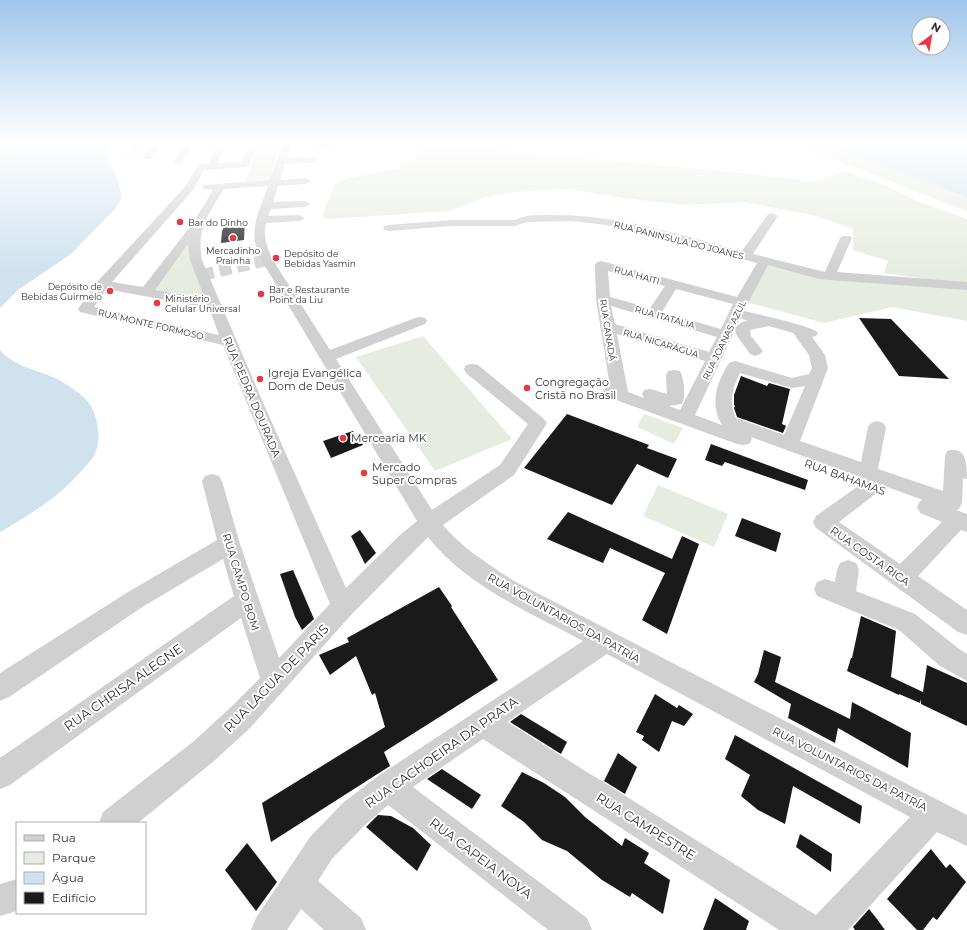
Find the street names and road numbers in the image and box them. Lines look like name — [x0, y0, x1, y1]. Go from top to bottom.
street label: RUA PANINSULA DO JOANES — [613, 219, 746, 262]
street label: RUA HAITI — [613, 264, 661, 286]
street label: RUA CANADÁ — [598, 298, 618, 362]
street label: RUA JOANAS AZUL — [700, 298, 748, 382]
street label: RUA ITATÁLIA — [634, 303, 697, 331]
street label: RUA MONTE FORMOSO — [97, 306, 205, 342]
street label: RUA NICARÁGUA — [622, 326, 701, 360]
street label: RUA PEDRA DOURADA — [220, 334, 284, 460]
street label: RUA BAHAMAS — [802, 456, 888, 498]
street label: RUA COSTA RICA — [827, 523, 913, 589]
street label: RUA CAMPO BOM — [219, 532, 263, 632]
street label: RUA VOLUNTARIOS DA PATRÍA — [485, 570, 643, 666]
street label: RUA LAGUA DE PARIS — [220, 621, 332, 735]
street label: RUA CHRISA ALEGNE — [61, 640, 185, 734]
street label: RUA CACHOEIRA DA PRATA — [361, 693, 521, 811]
street label: RUA VOLUNTARIOS DA PATRÍA — [770, 724, 930, 814]
street label: RUA CAMPESTRE — [593, 789, 699, 863]
street label: RUA CAPEIA NOVA — [427, 814, 536, 902]

